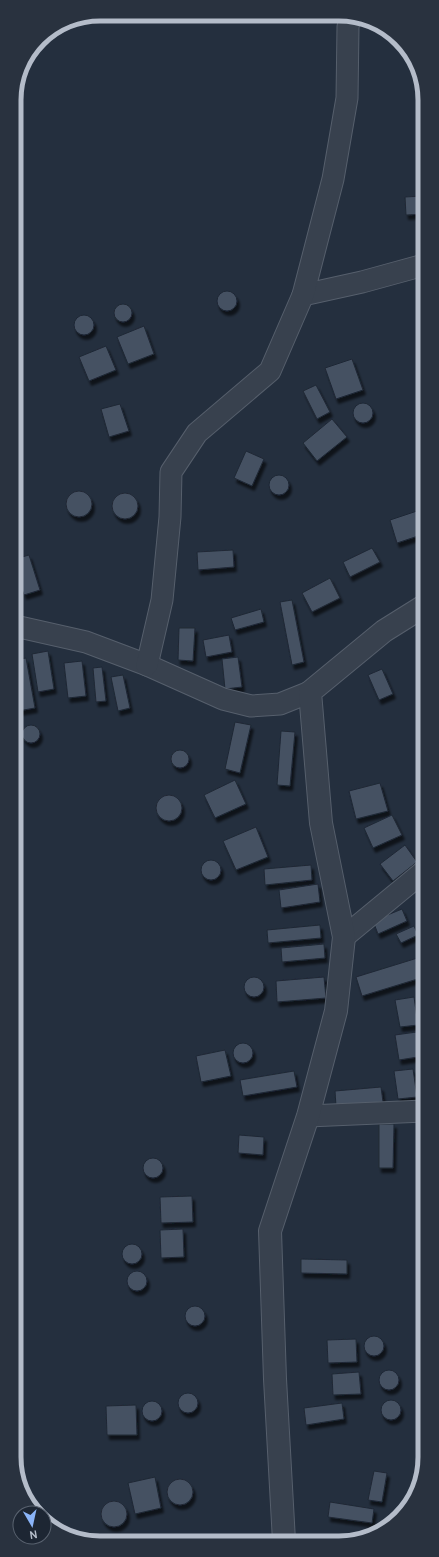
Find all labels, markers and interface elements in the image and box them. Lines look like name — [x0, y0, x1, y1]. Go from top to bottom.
north arrow — [12, 1505, 52, 1545]
text: N — [28, 1526, 38, 1541]

